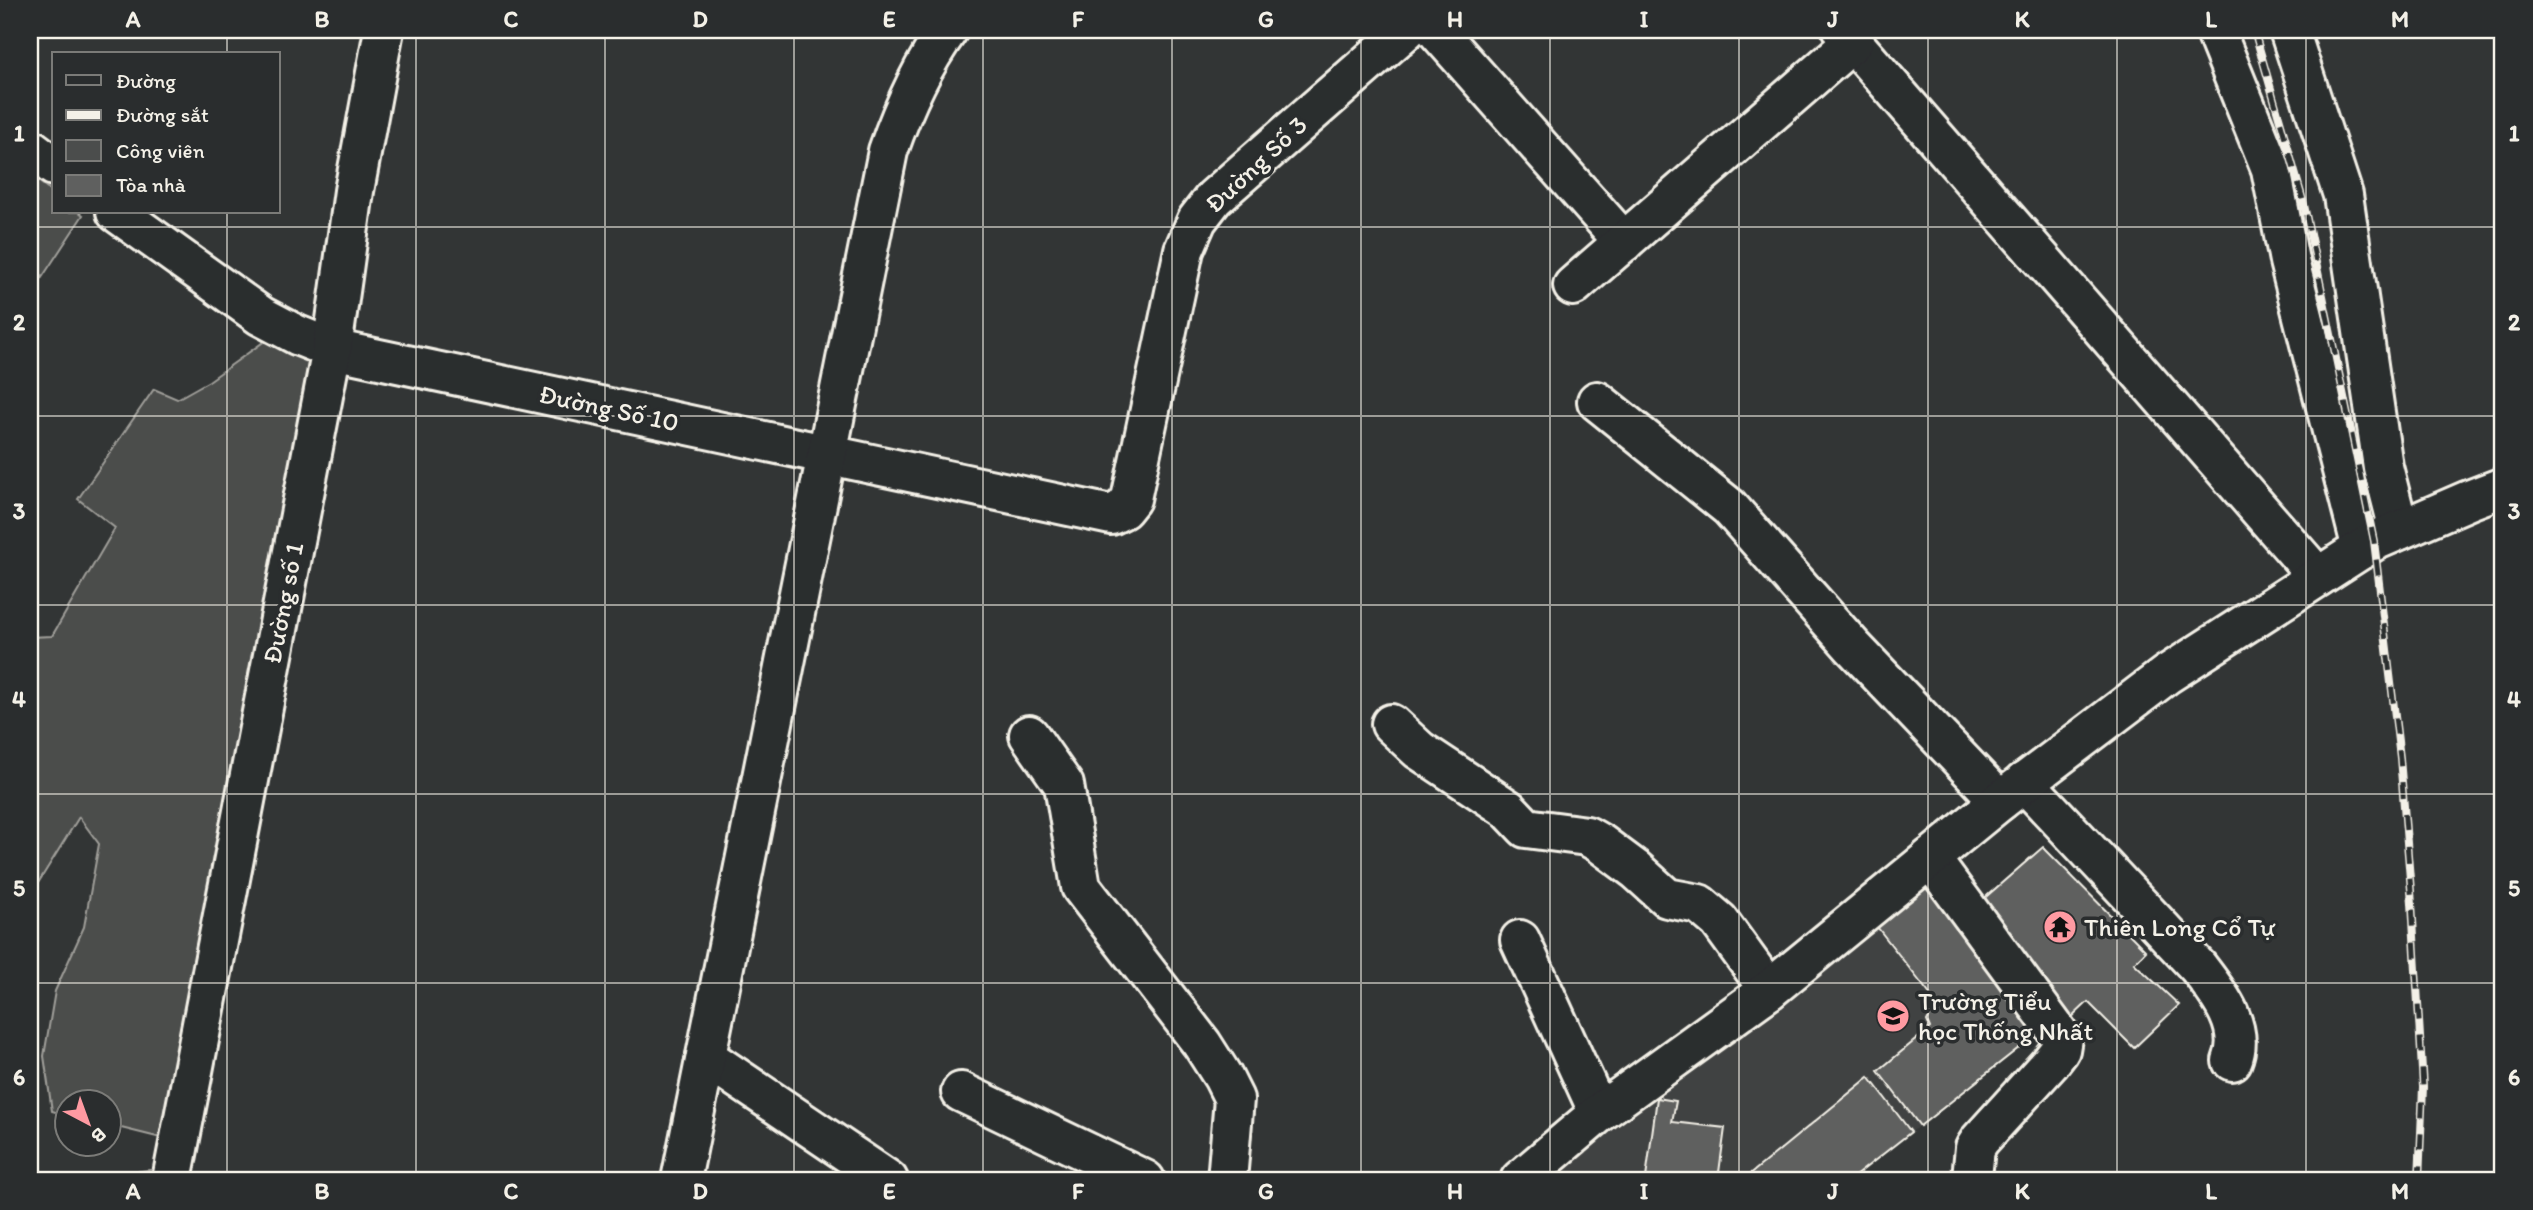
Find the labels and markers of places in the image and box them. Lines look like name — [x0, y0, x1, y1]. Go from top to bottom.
temple icon: Thiên Long Cổ Tự — [2041, 908, 2079, 946]
place label: Thiên Long Cổ Tự — [2084, 911, 2276, 943]
place label: Trường Tiểu học Thống Nhất — [1918, 985, 2093, 1047]
school or university icon: Trường Tiểu học Thống Nhất — [1874, 997, 1912, 1035]

